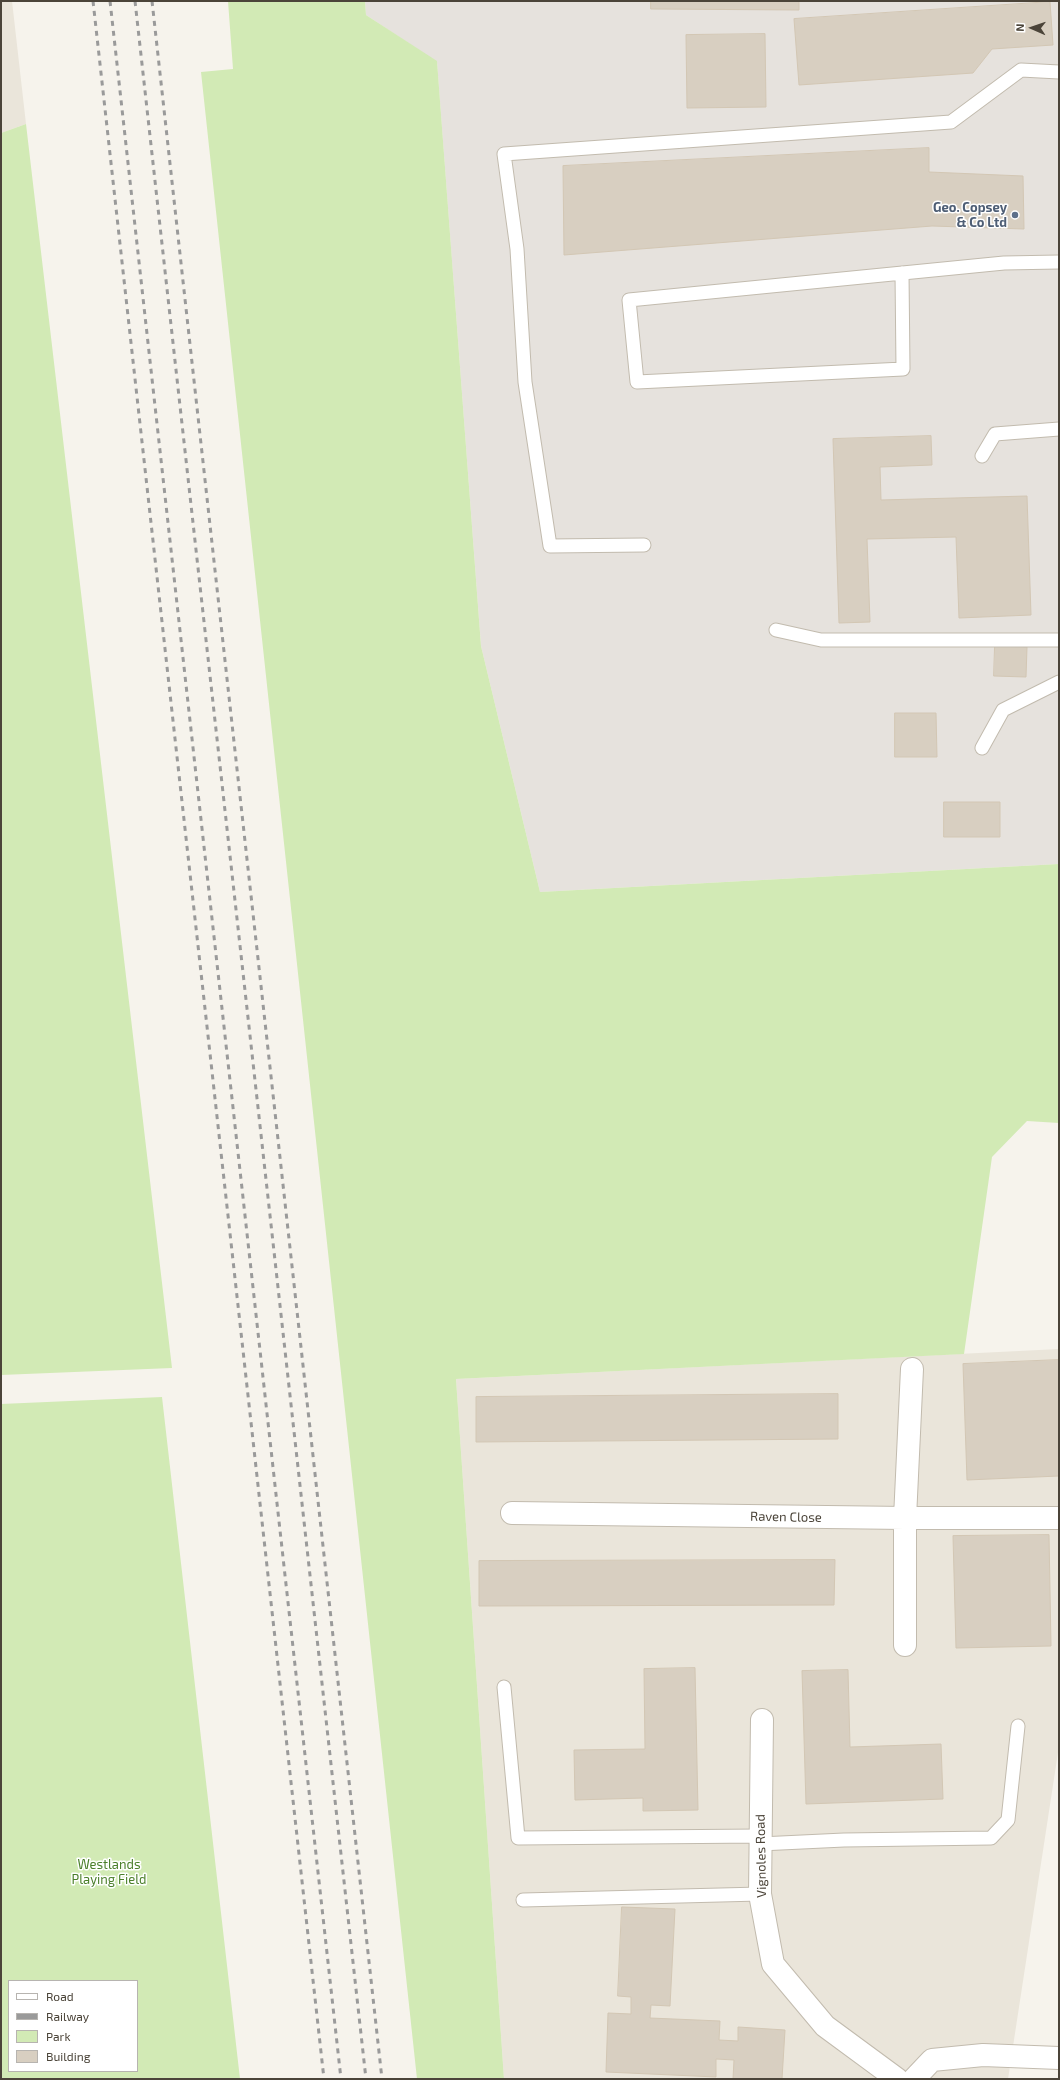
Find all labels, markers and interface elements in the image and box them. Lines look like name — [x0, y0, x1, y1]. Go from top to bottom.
north arrow — [1012, 8, 1052, 48]
text: N — [1013, 23, 1026, 32]
place label: Geo. Copsey & Co Ltd — [933, 200, 1007, 231]
marker: Geo. Copsey & Co Ltd — [1010, 210, 1020, 220]
street label: Raven Close — [750, 1509, 822, 1525]
street label: Vignoles Road — [752, 1814, 770, 1898]
park label: Westlands Playing Field — [72, 1857, 146, 1888]
legend — [8, 1980, 138, 2072]
text: Road — [46, 1989, 74, 2003]
text: Railway — [46, 2009, 89, 2023]
text: Park — [46, 2029, 71, 2043]
text: Building — [46, 2049, 90, 2063]

